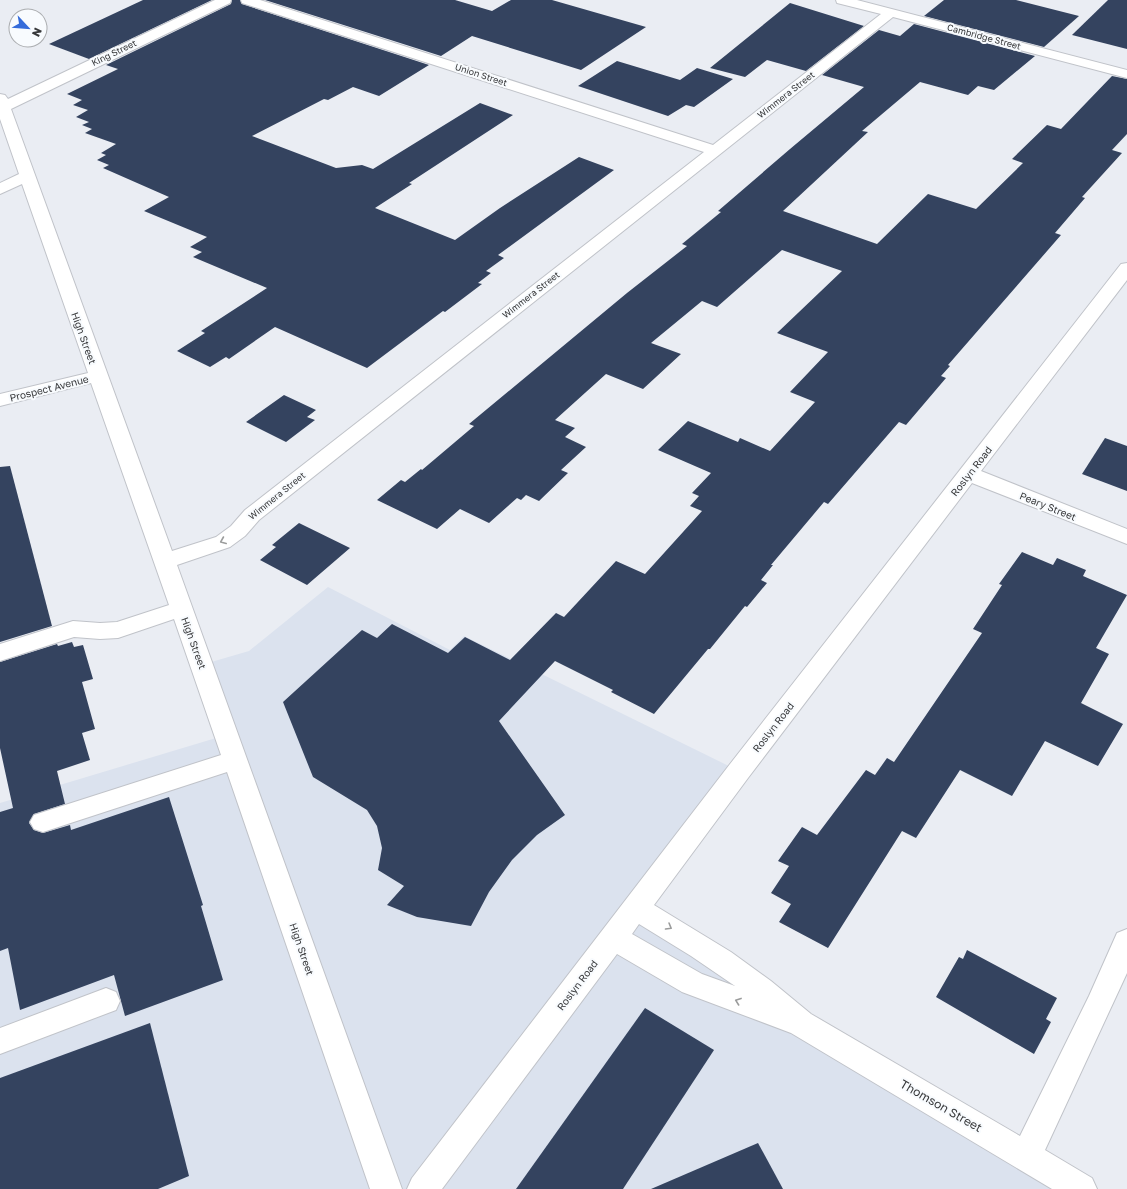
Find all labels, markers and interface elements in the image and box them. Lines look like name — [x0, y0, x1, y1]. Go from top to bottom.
north arrow — [8, 8, 48, 48]
street label: Cambridge Street — [946, 21, 1023, 52]
text: N — [30, 26, 45, 39]
street label: King Street — [90, 37, 138, 68]
street label: Union Street — [454, 61, 509, 88]
street label: Wimmera Street — [755, 69, 817, 120]
street label: Wimmera Street — [500, 269, 562, 320]
street label: High Street — [69, 310, 99, 366]
street label: Prospect Avenue — [8, 372, 90, 404]
street label: Roslyn Road — [948, 444, 994, 498]
street label: Wimmera Street — [246, 469, 307, 522]
street label: Peary Street — [1018, 489, 1078, 523]
one-way arrow — [220, 536, 228, 544]
street label: High Street — [179, 615, 209, 671]
street label: Roslyn Road — [750, 700, 796, 754]
street label: High Street — [287, 921, 317, 977]
one-way arrow — [665, 923, 672, 930]
street label: Roslyn Road — [554, 958, 600, 1012]
one-way arrow — [734, 997, 741, 1005]
street label: Thomson Street — [898, 1076, 985, 1135]

